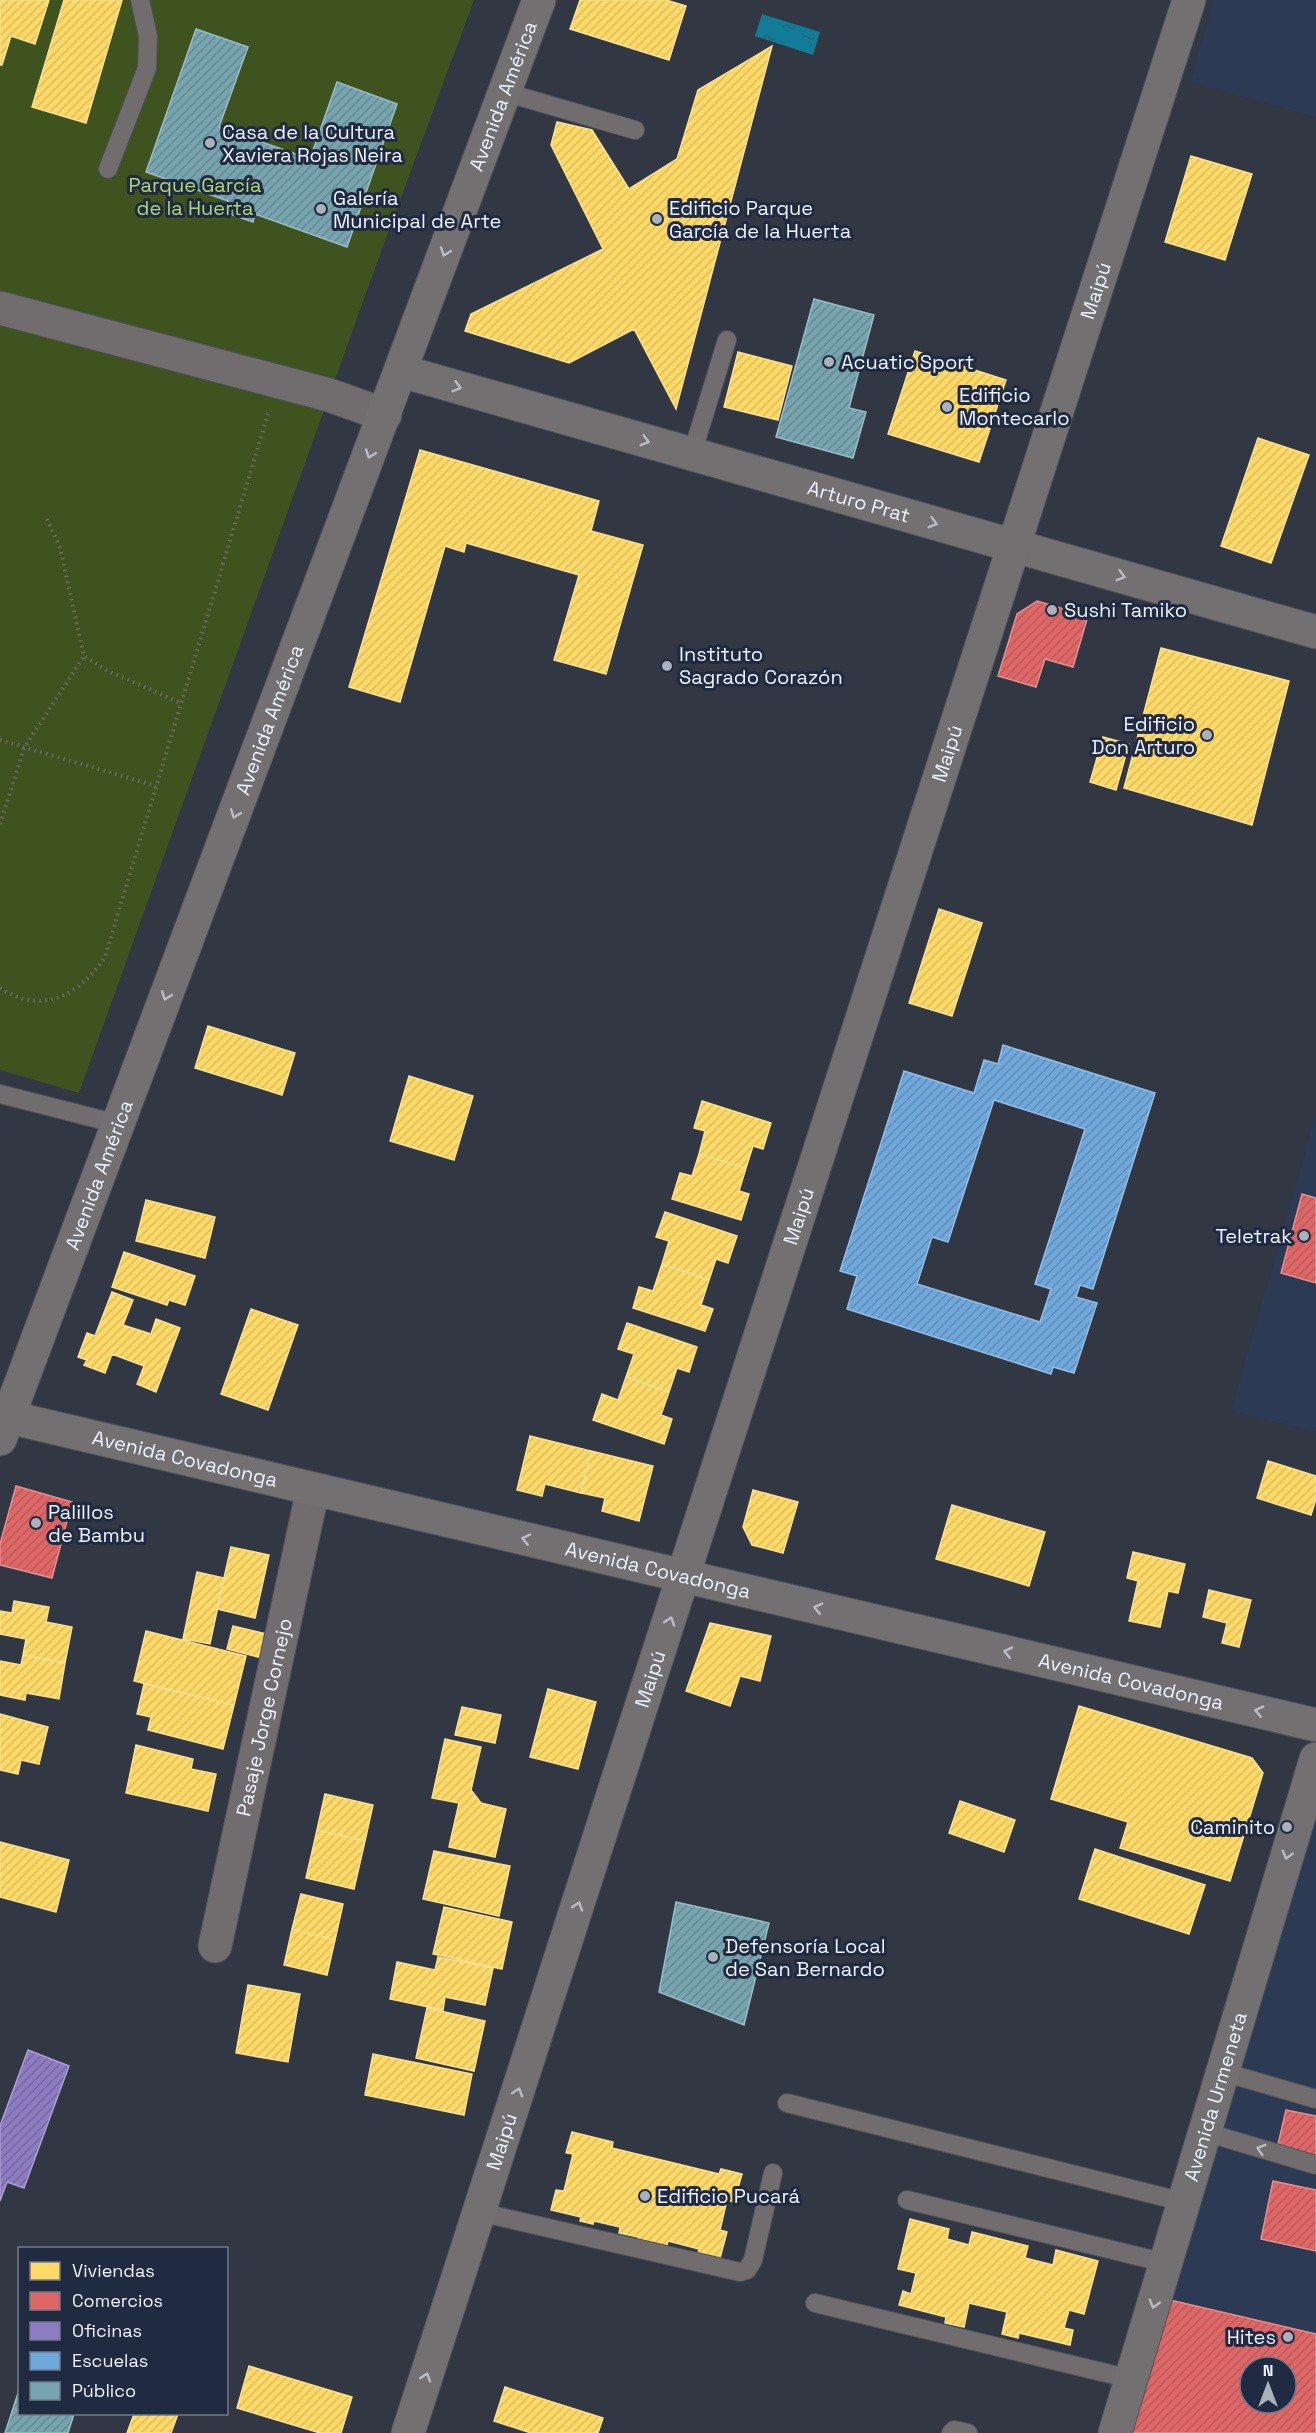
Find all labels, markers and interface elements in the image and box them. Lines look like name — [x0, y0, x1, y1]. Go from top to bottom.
street label: Avenida América — [463, 17, 543, 175]
place label: Casa de la Cultura Xaviera Rojas Neira — [222, 119, 403, 168]
marker: Casa de la Cultura Xaviera Rojas Neira — [203, 136, 217, 150]
park label: Parque García de la Huerta — [129, 172, 261, 221]
place label: Galería Municipal de Arte — [333, 185, 501, 234]
place label: Edificio Parque García de la Huerta — [669, 195, 851, 244]
marker: Galería Municipal de Arte — [314, 202, 328, 216]
marker: Edificio Parque García de la Huerta — [650, 212, 664, 226]
one-way arrow — [440, 246, 452, 257]
street label: Maipú — [1074, 259, 1117, 323]
place label: Acuatic Sport — [841, 349, 974, 375]
marker: Acuatic Sport — [822, 355, 836, 369]
one-way arrow — [451, 380, 462, 392]
place label: Edificio Montecarlo — [959, 382, 1070, 431]
marker: Edificio Montecarlo — [940, 400, 954, 414]
one-way arrow — [639, 433, 649, 446]
one-way arrow — [365, 448, 377, 459]
street label: Arturo Prat — [804, 475, 913, 529]
one-way arrow — [927, 516, 938, 528]
one-way arrow — [1115, 569, 1125, 581]
place label: Sushi Tamiko — [1064, 597, 1187, 623]
marker: Sushi Tamiko — [1045, 603, 1059, 617]
street label: Avenida América — [229, 641, 309, 799]
place label: Instituto Sagrado Corazón — [679, 641, 843, 690]
marker: Instituto Sagrado Corazón — [660, 659, 674, 673]
place label: Edificio Don Arturo — [1091, 711, 1195, 760]
street label: Maipú — [926, 721, 969, 785]
marker: Edificio Don Arturo — [1200, 728, 1214, 742]
one-way arrow — [230, 808, 242, 819]
one-way arrow — [161, 990, 174, 1001]
street label: Avenida América — [59, 1096, 139, 1254]
street label: Maipú — [777, 1184, 820, 1248]
place label: Teletrak — [1215, 1223, 1292, 1249]
marker: Teletrak — [1297, 1229, 1311, 1243]
street label: Avenida Covadonga — [90, 1424, 280, 1493]
place label: Palillos de Bambu — [48, 1499, 145, 1548]
marker: Palillos de Bambu — [29, 1516, 43, 1530]
one-way arrow — [521, 1534, 531, 1547]
street label: Avenida Covadonga — [563, 1536, 753, 1604]
one-way arrow — [813, 1602, 823, 1615]
street label: Pasaje Jorge Cornejo — [230, 1616, 298, 1819]
one-way arrow — [662, 1616, 675, 1627]
street label: Maipú — [629, 1647, 671, 1711]
one-way arrow — [1003, 1647, 1013, 1660]
street label: Avenida Covadonga — [1036, 1647, 1226, 1716]
one-way arrow — [1254, 1706, 1264, 1719]
place label: Caminito — [1190, 1814, 1275, 1840]
marker: Caminito — [1280, 1820, 1294, 1834]
one-way arrow — [1282, 1849, 1294, 1860]
one-way arrow — [570, 1901, 583, 1912]
place label: Defensoría Local de San Bernardo — [725, 1933, 886, 1982]
marker: Defensoría Local de San Bernardo — [706, 1950, 720, 1964]
street label: Avenida Urmeneta — [1178, 2009, 1253, 2184]
one-way arrow — [511, 2087, 523, 2098]
street label: Maipú — [480, 2110, 523, 2174]
one-way arrow — [1256, 2144, 1266, 2156]
place label: Edificio Pucará — [657, 2183, 800, 2209]
marker: Edificio Pucará — [638, 2189, 652, 2203]
legend — [18, 2247, 228, 2415]
text: Viviendas — [72, 2259, 155, 2282]
text: Comercios — [72, 2289, 163, 2312]
one-way arrow — [1149, 2298, 1161, 2309]
text: Oficinas — [72, 2319, 142, 2342]
place label: Hites — [1227, 2324, 1276, 2350]
marker: Hites — [1281, 2330, 1295, 2344]
text: Escuelas — [72, 2349, 148, 2372]
north arrow — [1238, 2355, 1298, 2415]
text: N — [1263, 2360, 1273, 2381]
one-way arrow — [419, 2372, 431, 2383]
text: Público — [72, 2379, 136, 2402]

